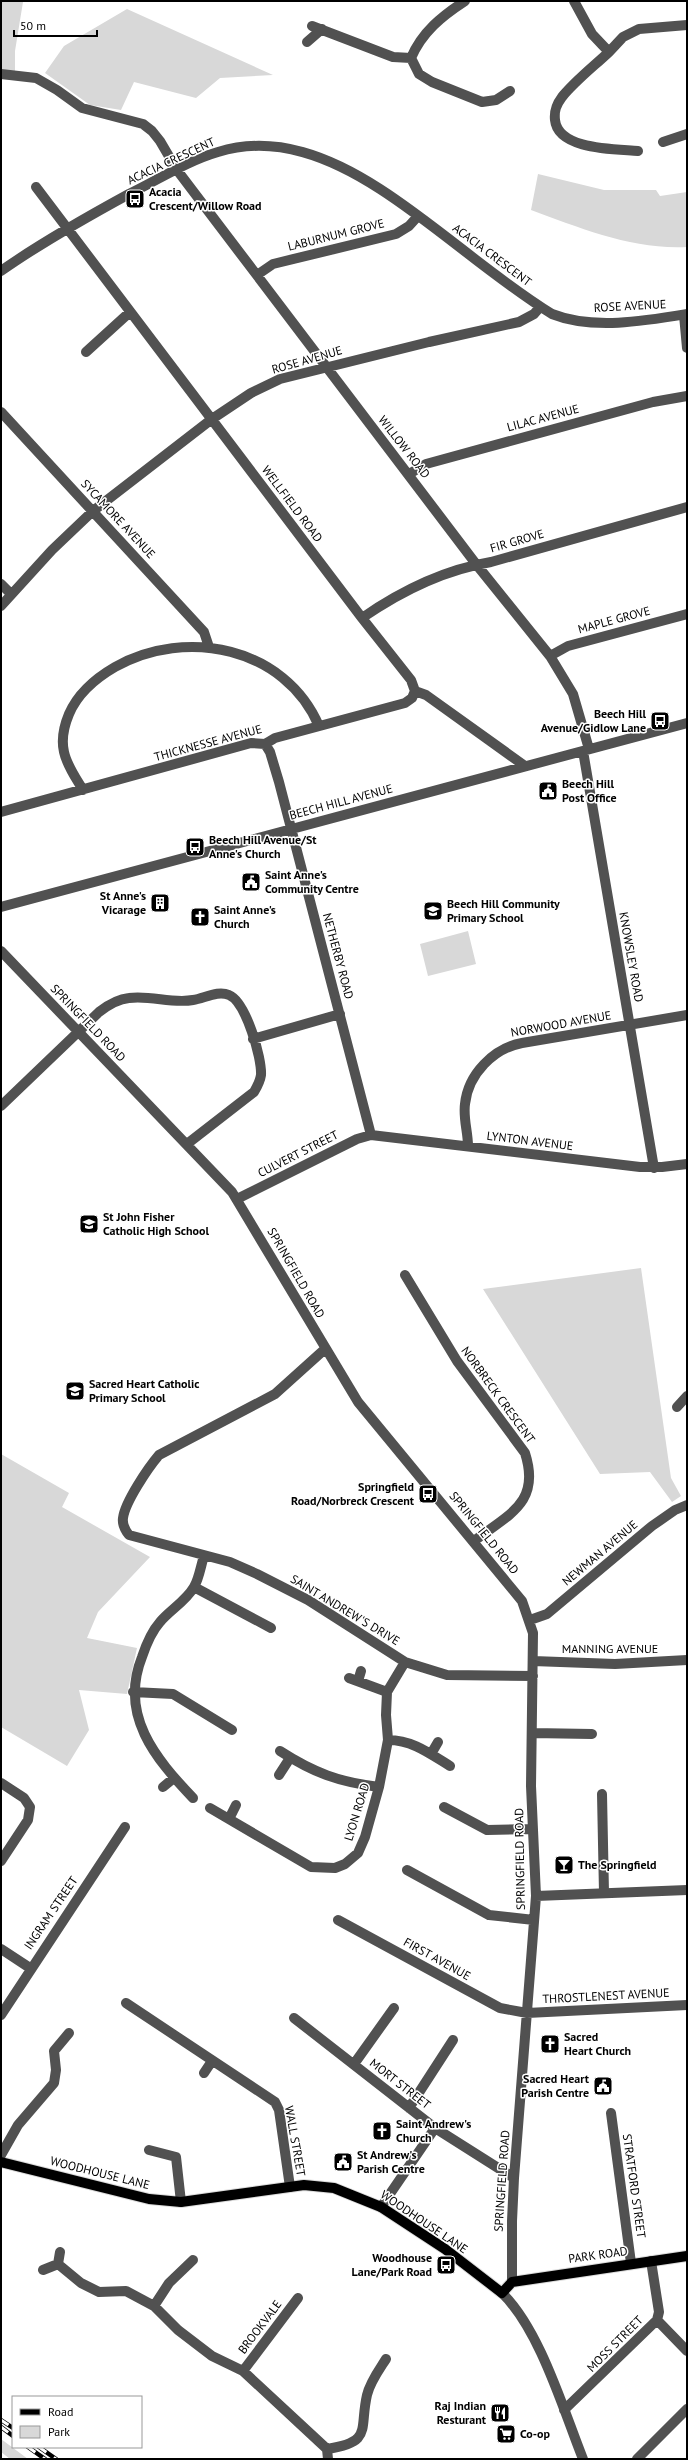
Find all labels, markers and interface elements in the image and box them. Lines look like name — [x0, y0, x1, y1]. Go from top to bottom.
scale bar — [14, 12, 97, 38]
text: 50 m — [20, 18, 46, 33]
street label: ACACIA CRESCENT — [125, 134, 217, 187]
place label: Acacia Crescent/Willow Road — [149, 184, 262, 213]
bus stop icon: Acacia Crescent/Willow Road — [124, 188, 146, 210]
street label: LABURNUM GROVE — [286, 215, 386, 254]
street label: ACACIA CRESCENT — [450, 220, 535, 289]
street label: ROSE AVENUE — [593, 296, 667, 315]
street label: ROSE AVENUE — [270, 342, 344, 377]
street label: LILAC AVENUE — [505, 401, 581, 434]
street label: WILLOW ROAD — [375, 412, 434, 481]
street label: WELLFIELD ROAD — [259, 463, 326, 545]
street label: SYCAMORE AVENUE — [78, 476, 159, 561]
street label: FIR GROVE — [488, 526, 545, 555]
street label: MAPLE GROVE — [576, 603, 652, 636]
place label: Beech Hill Avenue/Gidlow Lane — [541, 706, 646, 735]
bus stop icon: Beech Hill Avenue/Gidlow Lane — [649, 710, 671, 732]
street label: THICKNESSE AVENUE — [152, 721, 263, 764]
place label: Beech Hill Post Office — [562, 776, 617, 805]
public building icon: Beech Hill Post Office — [537, 780, 559, 802]
street label: BEECH HILL AVENUE — [288, 781, 394, 823]
place label: Beech Hill Avenue/St Anne's Church — [209, 832, 317, 861]
bus stop icon: Beech Hill Avenue/St Anne's Church — [184, 836, 206, 858]
place label: Saint Anne's Community Centre — [265, 867, 359, 896]
public building icon: Saint Anne's Community Centre — [240, 871, 262, 893]
place label: St Anne's Vicarage — [100, 888, 146, 917]
building icon: St Anne's Vicarage — [149, 892, 171, 914]
place label: Beech Hill Community Primary School — [447, 896, 560, 925]
school or university icon: Beech Hill Community Primary School — [422, 900, 444, 922]
place label: Saint Anne's Church — [214, 902, 276, 931]
church icon: Saint Anne's Church — [189, 906, 211, 928]
street label: NETHERBY ROAD — [320, 911, 357, 1001]
street label: KNOWSLEY ROAD — [616, 911, 647, 1003]
street label: SPRINGFIELD ROAD — [48, 981, 129, 1065]
street label: NORWOOD AVENUE — [509, 1007, 612, 1040]
street label: CULVERT STREET — [255, 1127, 341, 1180]
street label: LYNTON AVENUE — [486, 1128, 574, 1153]
place label: St John Fisher Catholic High School — [103, 1209, 209, 1238]
school or university icon: St John Fisher Catholic High School — [78, 1213, 100, 1235]
street label: SPRINGFIELD ROAD — [264, 1225, 328, 1321]
street label: NORBRECK CRESCENT — [458, 1343, 539, 1446]
place label: Sacred Heart Catholic Primary School — [89, 1376, 199, 1405]
school or university icon: Sacred Heart Catholic Primary School — [64, 1380, 86, 1402]
place label: Springfield Road/Norbreck Crescent — [291, 1479, 415, 1508]
bus stop icon: Springfield Road/Norbreck Crescent — [417, 1483, 439, 1505]
street label: SPRINGFIELD ROAD — [446, 1488, 522, 1577]
street label: NEWMAN AVENUE — [559, 1517, 640, 1589]
street label: SAINT ANDREW'S DRIVE — [288, 1571, 403, 1648]
street label: MANNING AVENUE — [562, 1641, 658, 1656]
street label: LYON ROAD — [341, 1781, 373, 1843]
street label: SPRINGFIELD ROAD — [511, 1808, 528, 1910]
bar icon: The Springfield — [553, 1854, 575, 1876]
place label: The Springfield — [578, 1857, 656, 1872]
street label: INGRAM STREET — [21, 1873, 81, 1952]
street label: FIRST AVENUE — [401, 1934, 473, 1983]
street label: THROSTLENEST AVENUE — [542, 1985, 670, 2006]
place label: Sacred Heart Church — [564, 2029, 631, 2058]
church icon: Sacred Heart Church — [539, 2033, 561, 2055]
street label: MORT STREET — [367, 2055, 434, 2112]
place label: Sacred Heart Parish Centre — [521, 2071, 590, 2100]
public building icon: Sacred Heart Parish Centre — [592, 2075, 614, 2097]
street label: WALL STREET — [282, 2104, 309, 2178]
place label: Saint Andrew's Church — [396, 2116, 471, 2145]
church icon: Saint Andrew's Church — [371, 2120, 393, 2142]
street label: SPRINGFIELD ROAD — [490, 2129, 513, 2232]
street label: STRATFORD STREET — [620, 2133, 649, 2239]
place label: St Andrew's Parish Centre — [357, 2147, 425, 2176]
public building icon: St Andrew's Parish Centre — [332, 2151, 354, 2173]
street label: WOODHOUSE LANE — [49, 2153, 151, 2192]
street label: WOODHOUSE LANE — [378, 2187, 471, 2256]
street label: PARK ROAD — [567, 2243, 629, 2266]
place label: Woodhouse Lane/Park Road — [352, 2250, 432, 2279]
bus stop icon: Woodhouse Lane/Park Road — [435, 2254, 457, 2276]
street label: BROOKVALE — [235, 2297, 285, 2356]
street label: MOSS STREET — [583, 2312, 646, 2375]
legend — [12, 2396, 142, 2448]
place label: Raj Indian Resturant — [434, 2398, 487, 2427]
restaurant icon: Raj Indian Resturant — [489, 2402, 511, 2424]
text: Road — [48, 2404, 73, 2419]
supermarket icon: Co-op — [495, 2423, 517, 2445]
text: Park — [48, 2424, 70, 2439]
place label: Co-op — [520, 2426, 550, 2441]

